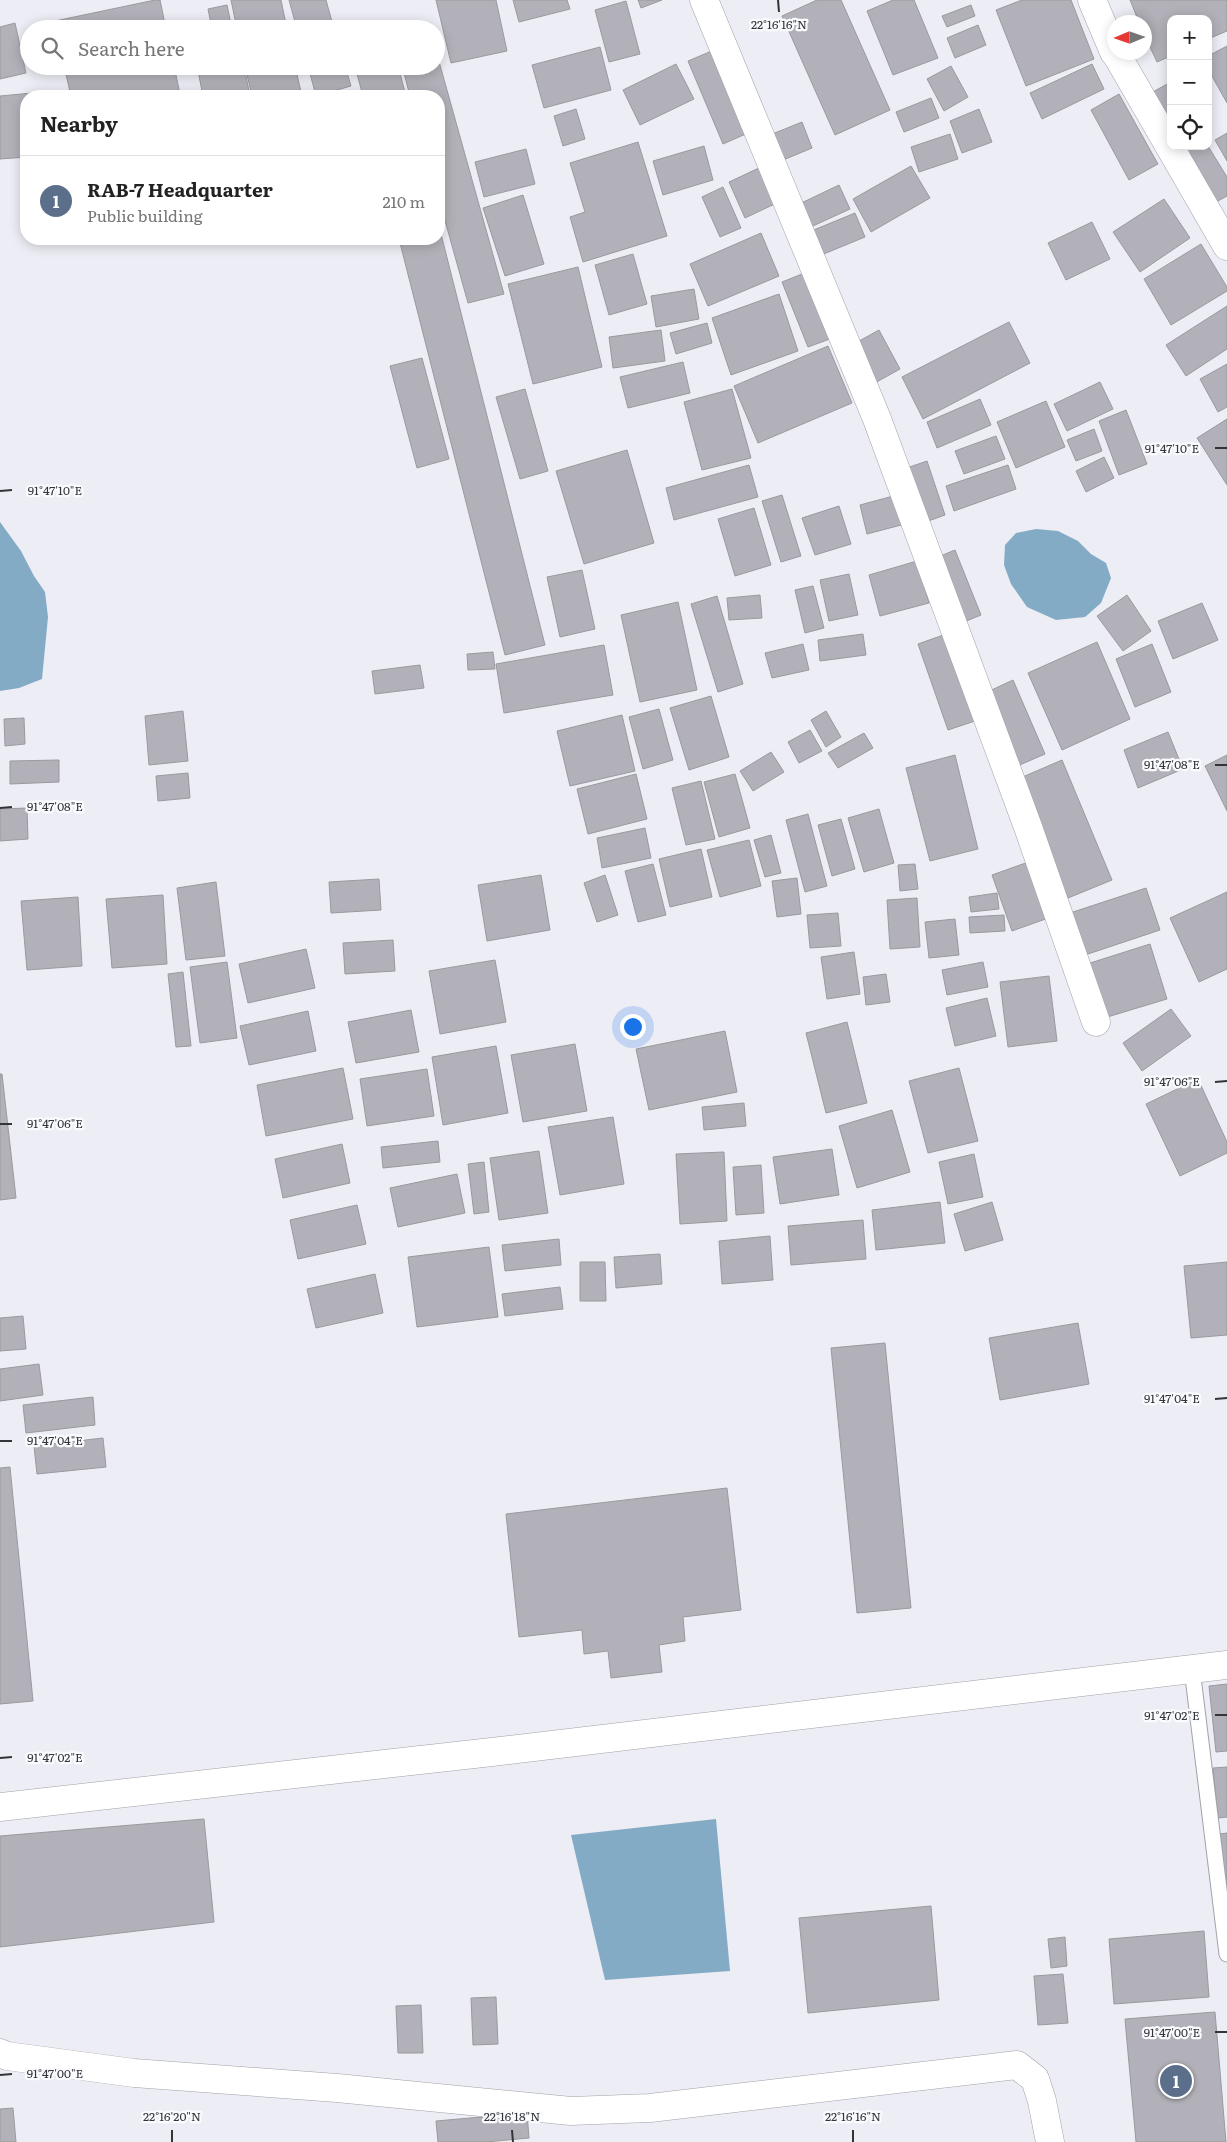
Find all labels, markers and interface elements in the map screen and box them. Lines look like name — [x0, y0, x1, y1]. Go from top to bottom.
text: 22°16'16"N — [751, 15, 807, 33]
north arrow — [1107, 15, 1152, 60]
map controls — [1167, 15, 1212, 150]
button: + — [1167, 15, 1212, 60]
search box — [20, 20, 445, 75]
icon: search — [38, 34, 66, 62]
text: Search here — [78, 34, 185, 62]
button: − — [1167, 60, 1212, 105]
button: locate — [1167, 105, 1212, 150]
text: Nearby — [40, 107, 118, 138]
text: RAB-7 Headquarter — [87, 175, 273, 203]
text: 1 — [53, 189, 59, 213]
text: 210 m — [382, 189, 425, 213]
text: Public building — [87, 203, 203, 227]
text: 91°47'10"E — [1145, 439, 1200, 457]
text: 91°47'10"E — [28, 481, 83, 499]
text: 91°47'08"E — [1144, 755, 1200, 773]
text: 91°47'08"E — [27, 797, 83, 815]
your location — [620, 1014, 646, 1040]
text: 91°47'06"E — [1144, 1072, 1200, 1090]
text: 91°47'06"E — [27, 1114, 83, 1132]
text: 91°47'04"E — [1144, 1389, 1200, 1407]
text: 91°47'04"E — [27, 1431, 83, 1449]
text: 91°47'02"E — [1144, 1706, 1200, 1724]
text: 91°47'02"E — [27, 1748, 83, 1766]
text: 91°47'00"E — [1144, 2023, 1201, 2041]
pin: 1 — [1160, 2062, 1192, 2100]
text: 91°47'00"E — [27, 2064, 84, 2082]
text: 22°16'20"N — [143, 2107, 201, 2125]
text: 22°16'18"N — [484, 2107, 540, 2125]
text: 22°16'16"N — [825, 2107, 881, 2125]

